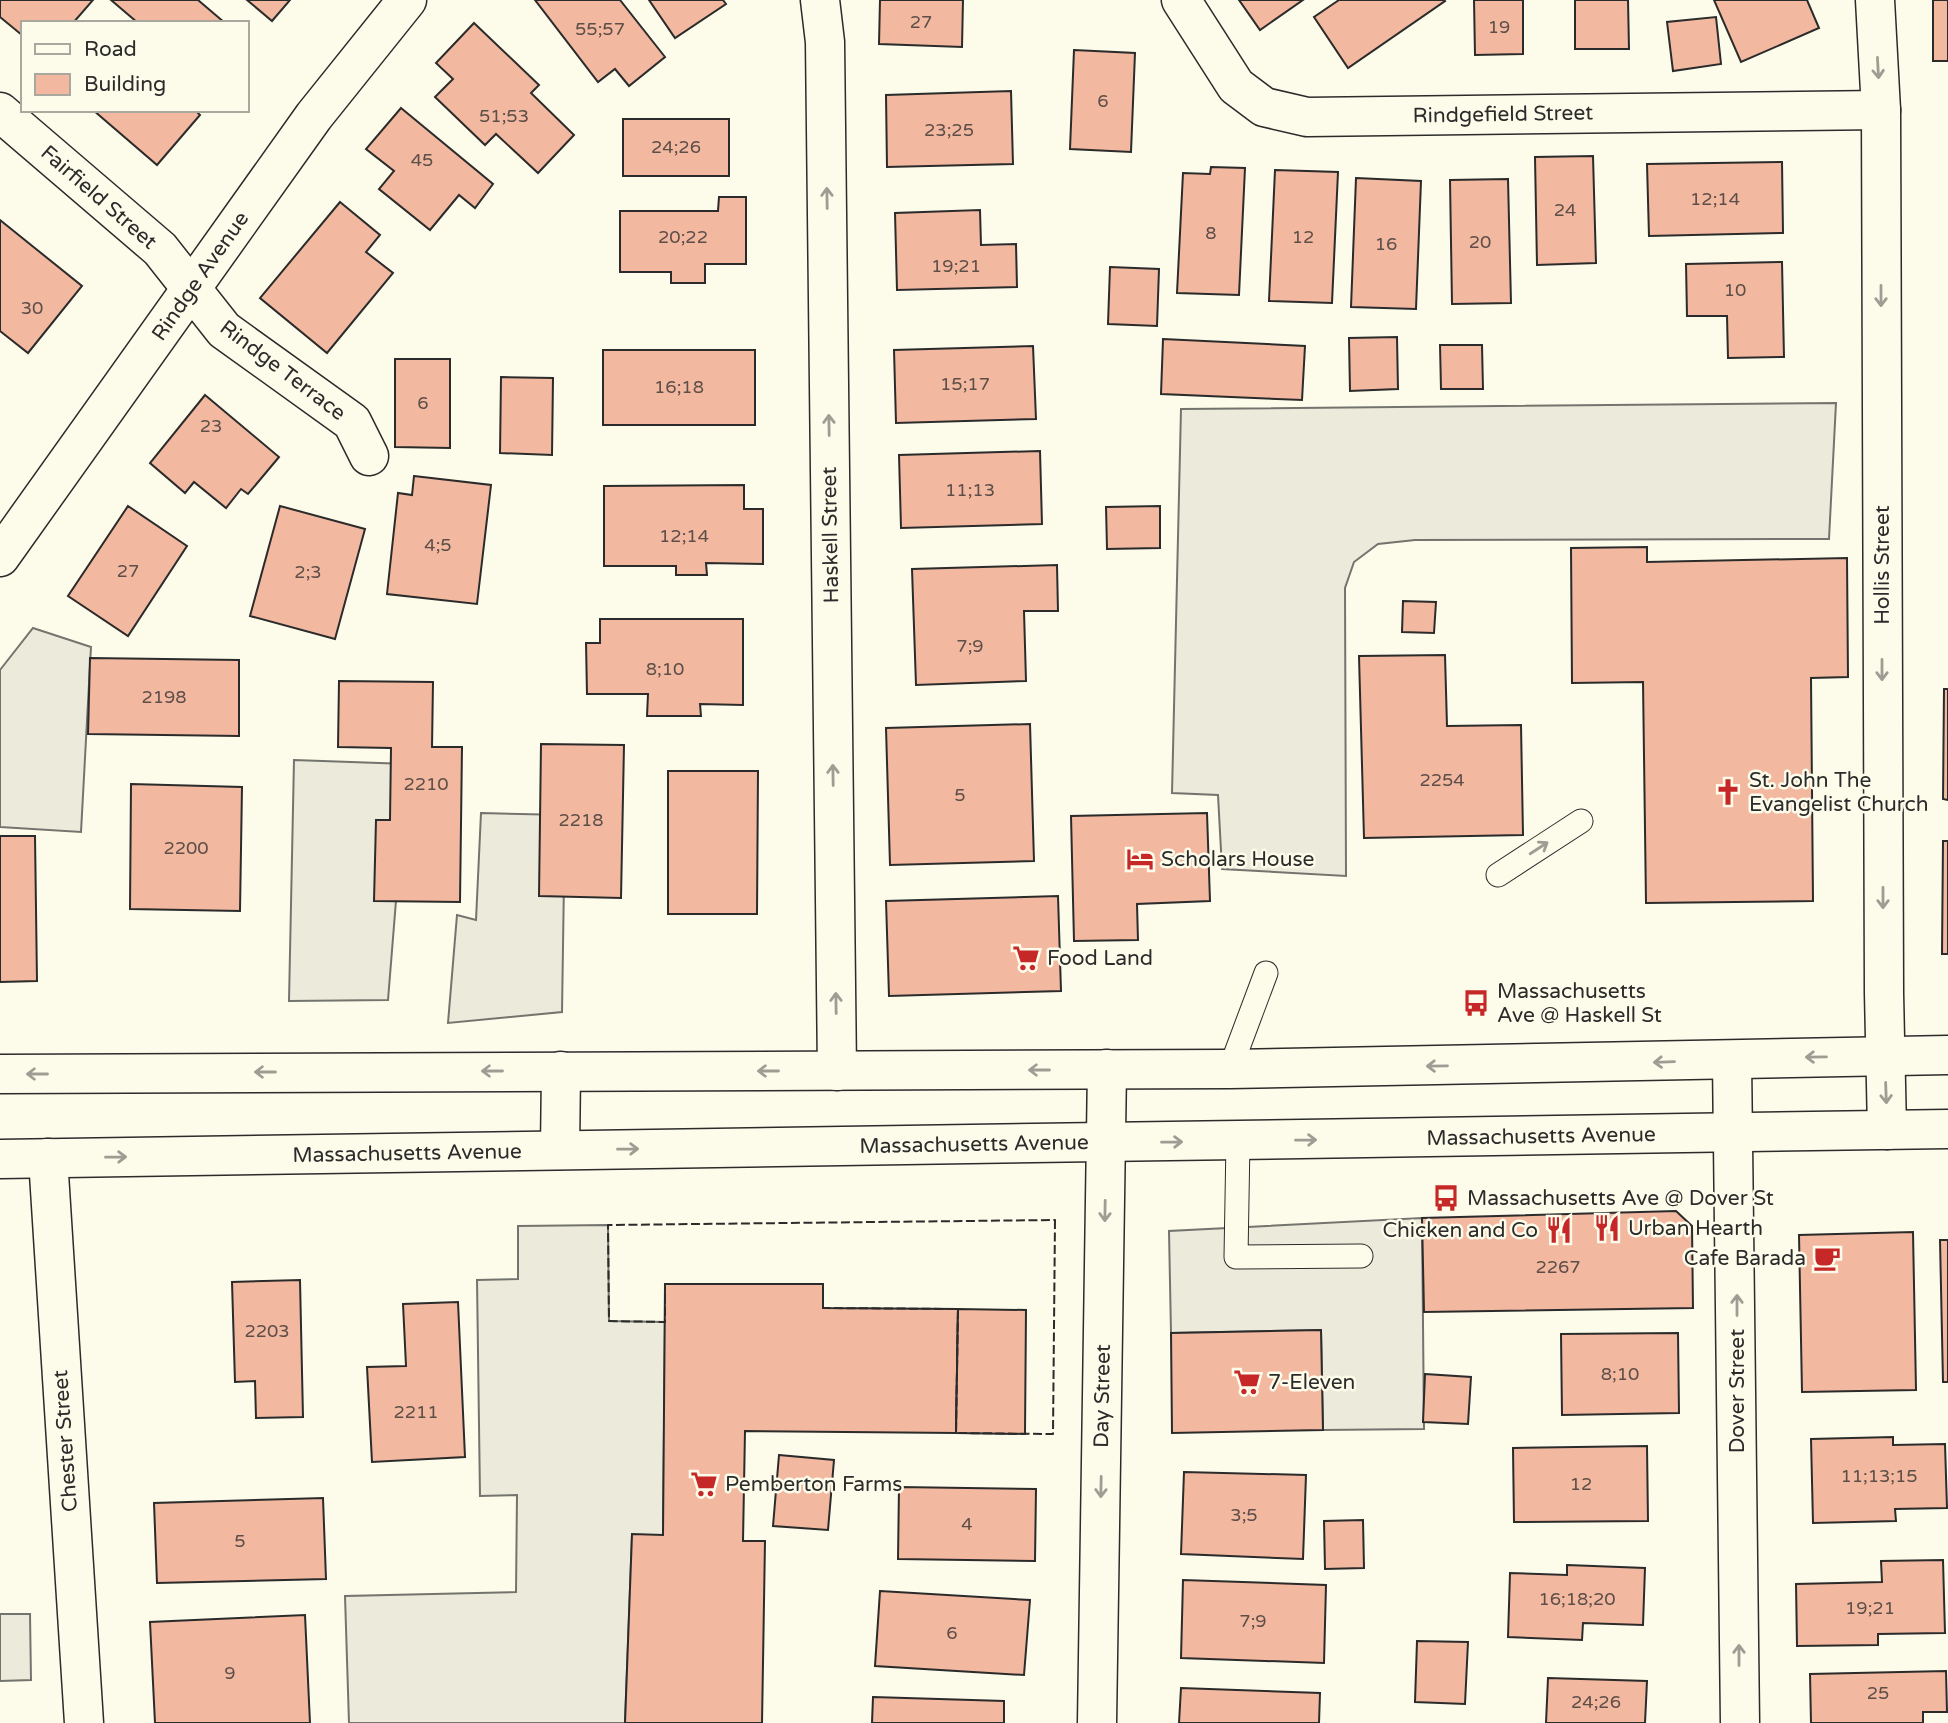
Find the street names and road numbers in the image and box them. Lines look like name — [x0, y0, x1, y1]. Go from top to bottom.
street label: Rindgefield Street — [1413, 100, 1594, 129]
street label: Fairfield Street — [36, 140, 162, 255]
street label: Rindge Avenue — [147, 207, 254, 346]
street label: Rindge Terrace — [215, 315, 351, 426]
street label: Haskell Street — [817, 466, 844, 604]
street label: Hollis Street — [1870, 505, 1895, 625]
street label: Massachusetts Avenue — [1426, 1122, 1656, 1151]
street label: Massachusetts Avenue — [859, 1130, 1089, 1159]
street label: Massachusetts Avenue — [292, 1139, 522, 1168]
street label: Dover Street — [1725, 1329, 1750, 1453]
street label: Day Street — [1089, 1344, 1116, 1448]
street label: Chester Street — [48, 1369, 83, 1513]

